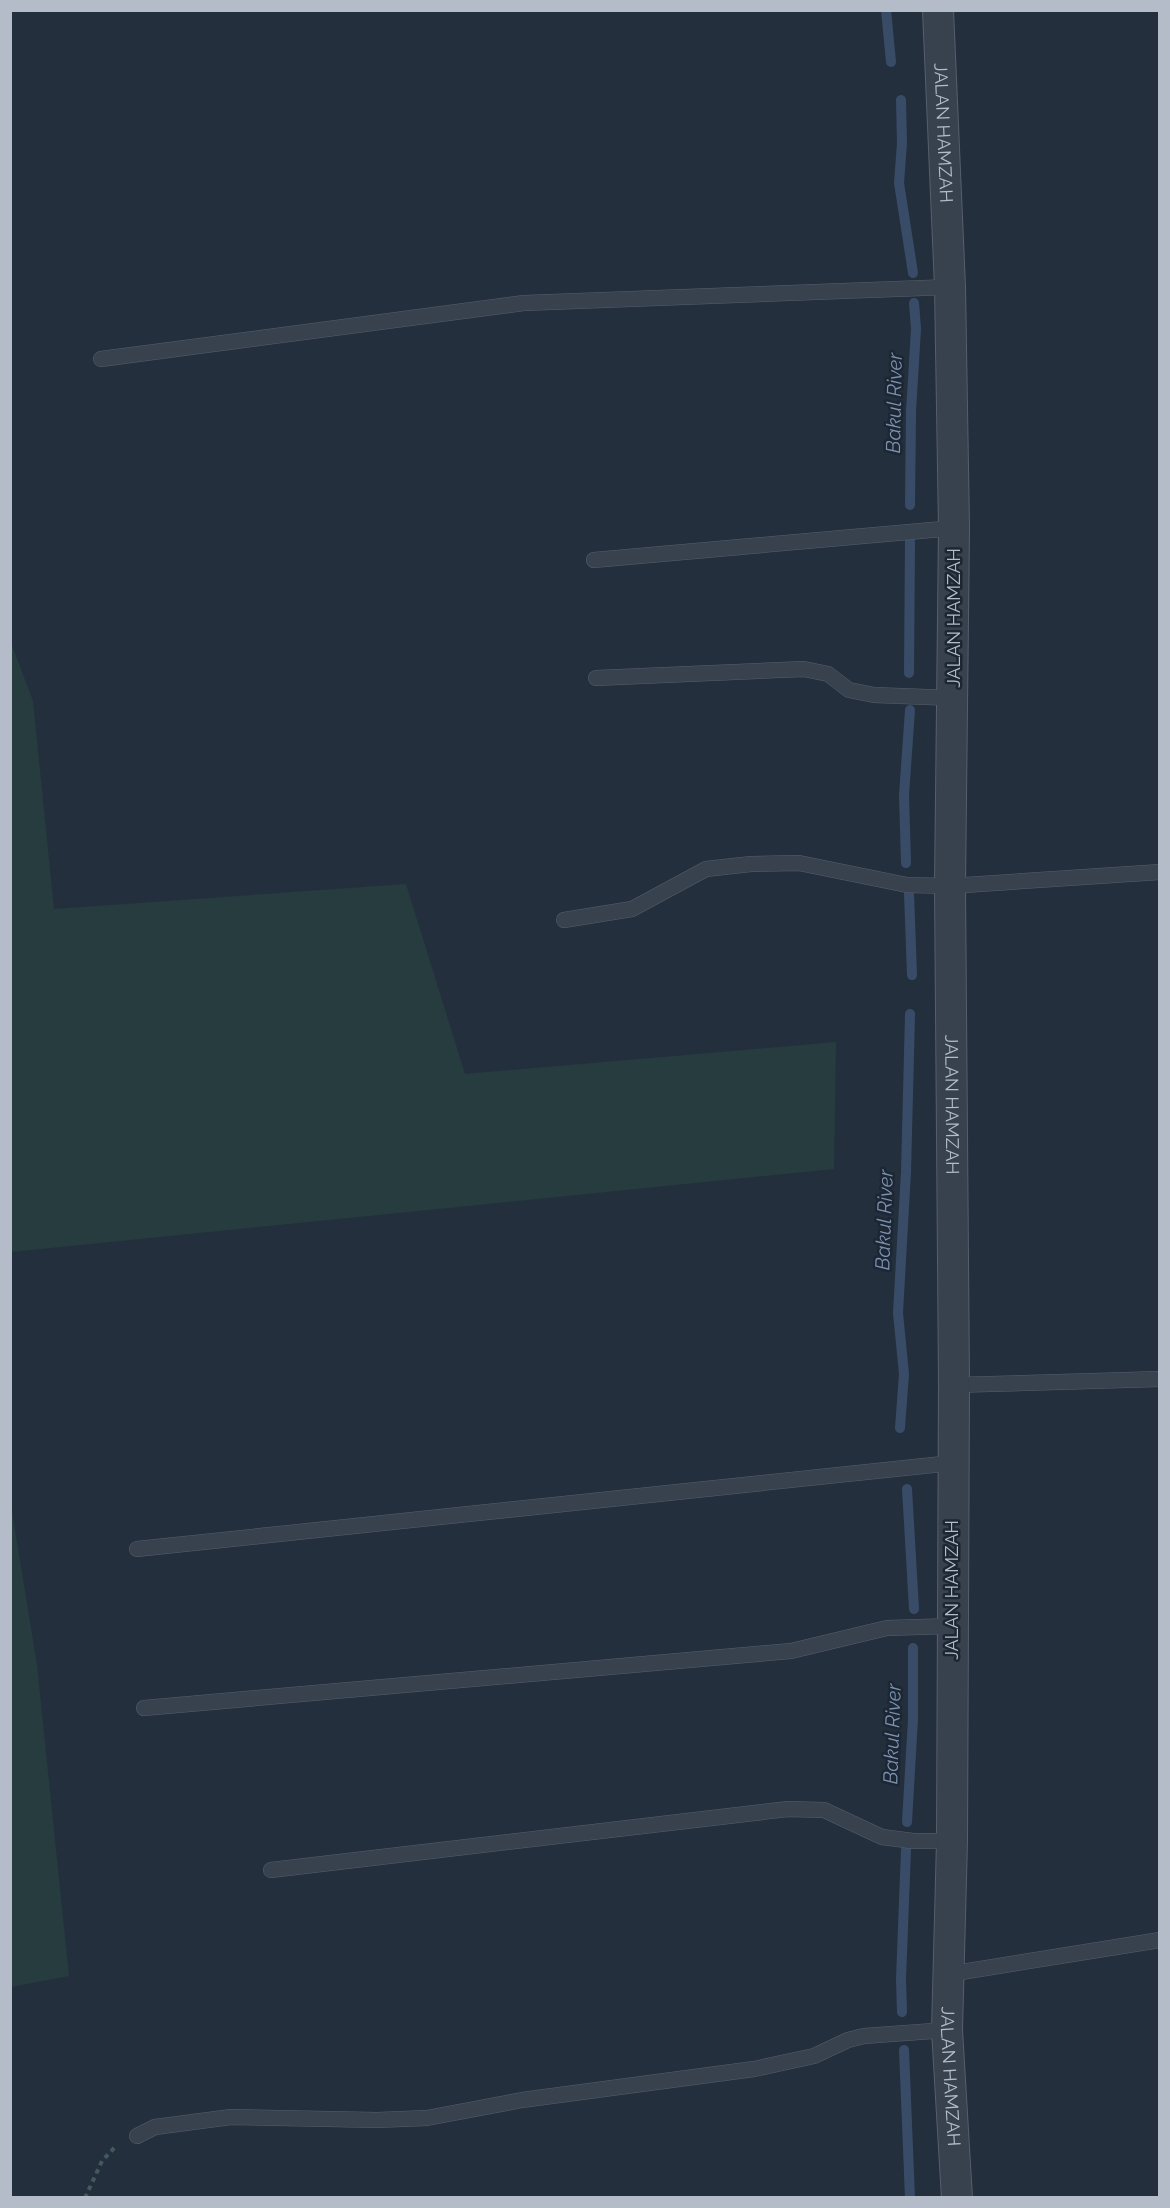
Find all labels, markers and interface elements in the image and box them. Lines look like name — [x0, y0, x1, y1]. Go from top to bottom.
street label: JALAN HAMZAH — [930, 63, 957, 203]
water label: Bakul River — [881, 351, 907, 453]
street label: JALAN HAMZAH — [943, 548, 964, 688]
street label: JALAN HAMZAH — [941, 1035, 963, 1175]
water label: Bakul River — [870, 1168, 898, 1271]
street label: JALAN HAMZAH — [941, 1520, 962, 1660]
water label: Bakul River — [878, 1682, 906, 1785]
street label: JALAN HAMZAH — [937, 2006, 965, 2147]

